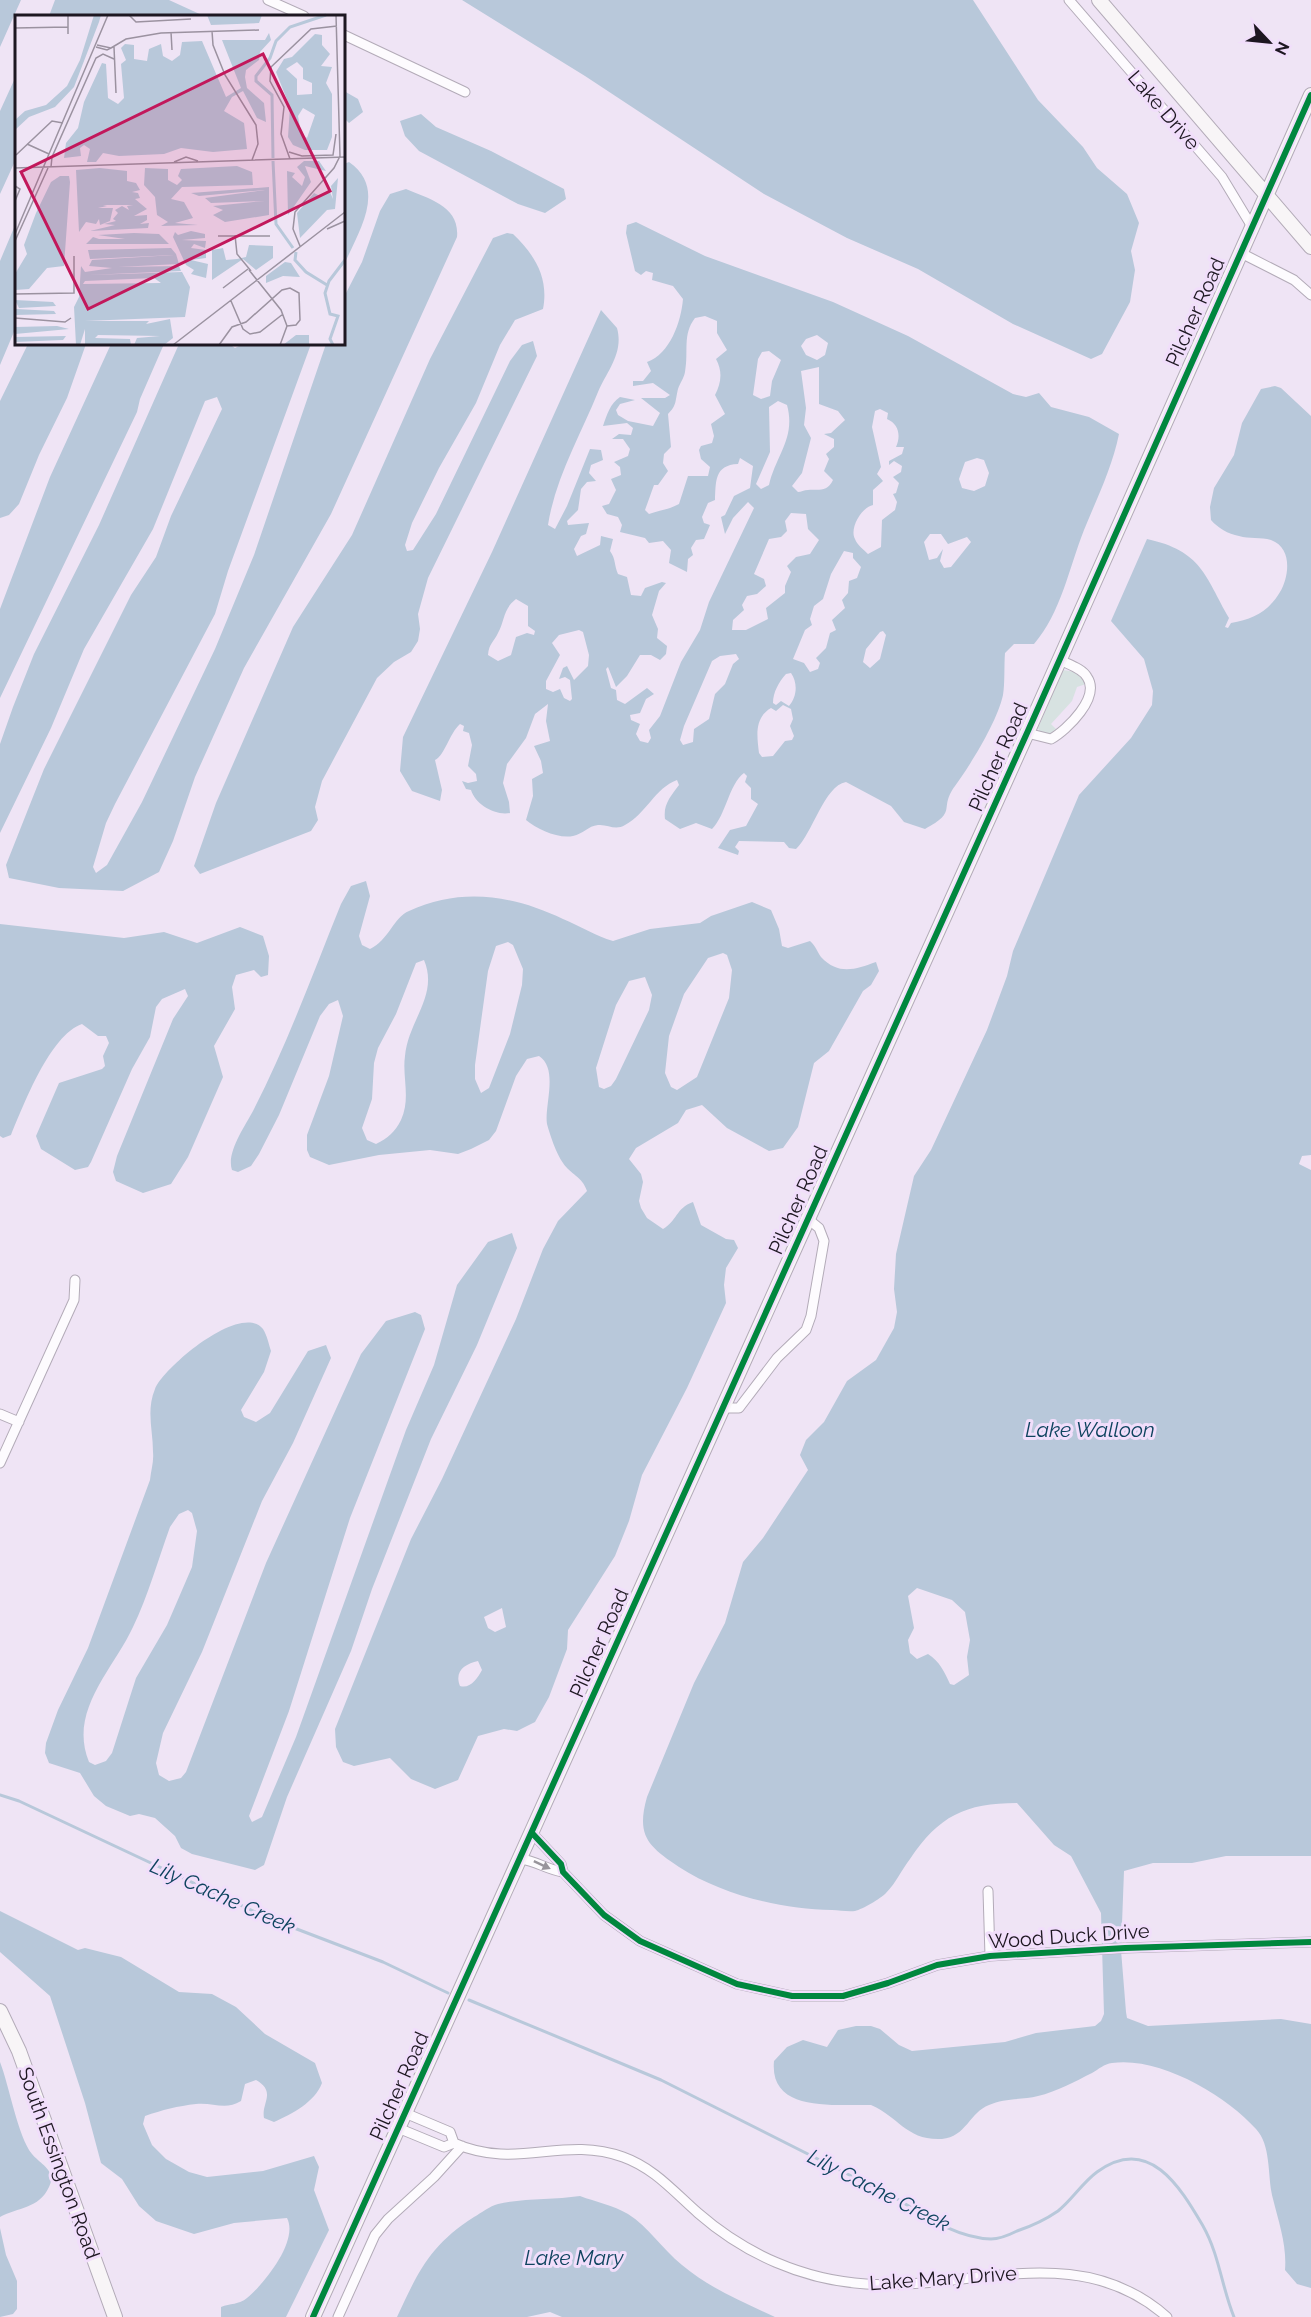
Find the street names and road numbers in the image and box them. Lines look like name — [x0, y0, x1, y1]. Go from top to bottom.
street label: Lake Drive — [1123, 65, 1205, 155]
street label: Pilcher Road — [1160, 254, 1230, 370]
street label: Pilcher Road — [963, 699, 1033, 815]
street label: Pilcher Road — [763, 1142, 833, 1258]
street label: Pilcher Road — [564, 1585, 634, 1701]
street label: Wood Duck Drive — [988, 1918, 1151, 1954]
street label: Pilcher Road — [364, 2028, 434, 2144]
street label: South Essington Road — [13, 2064, 105, 2262]
street label: Lake Mary Drive — [868, 2261, 1018, 2295]

